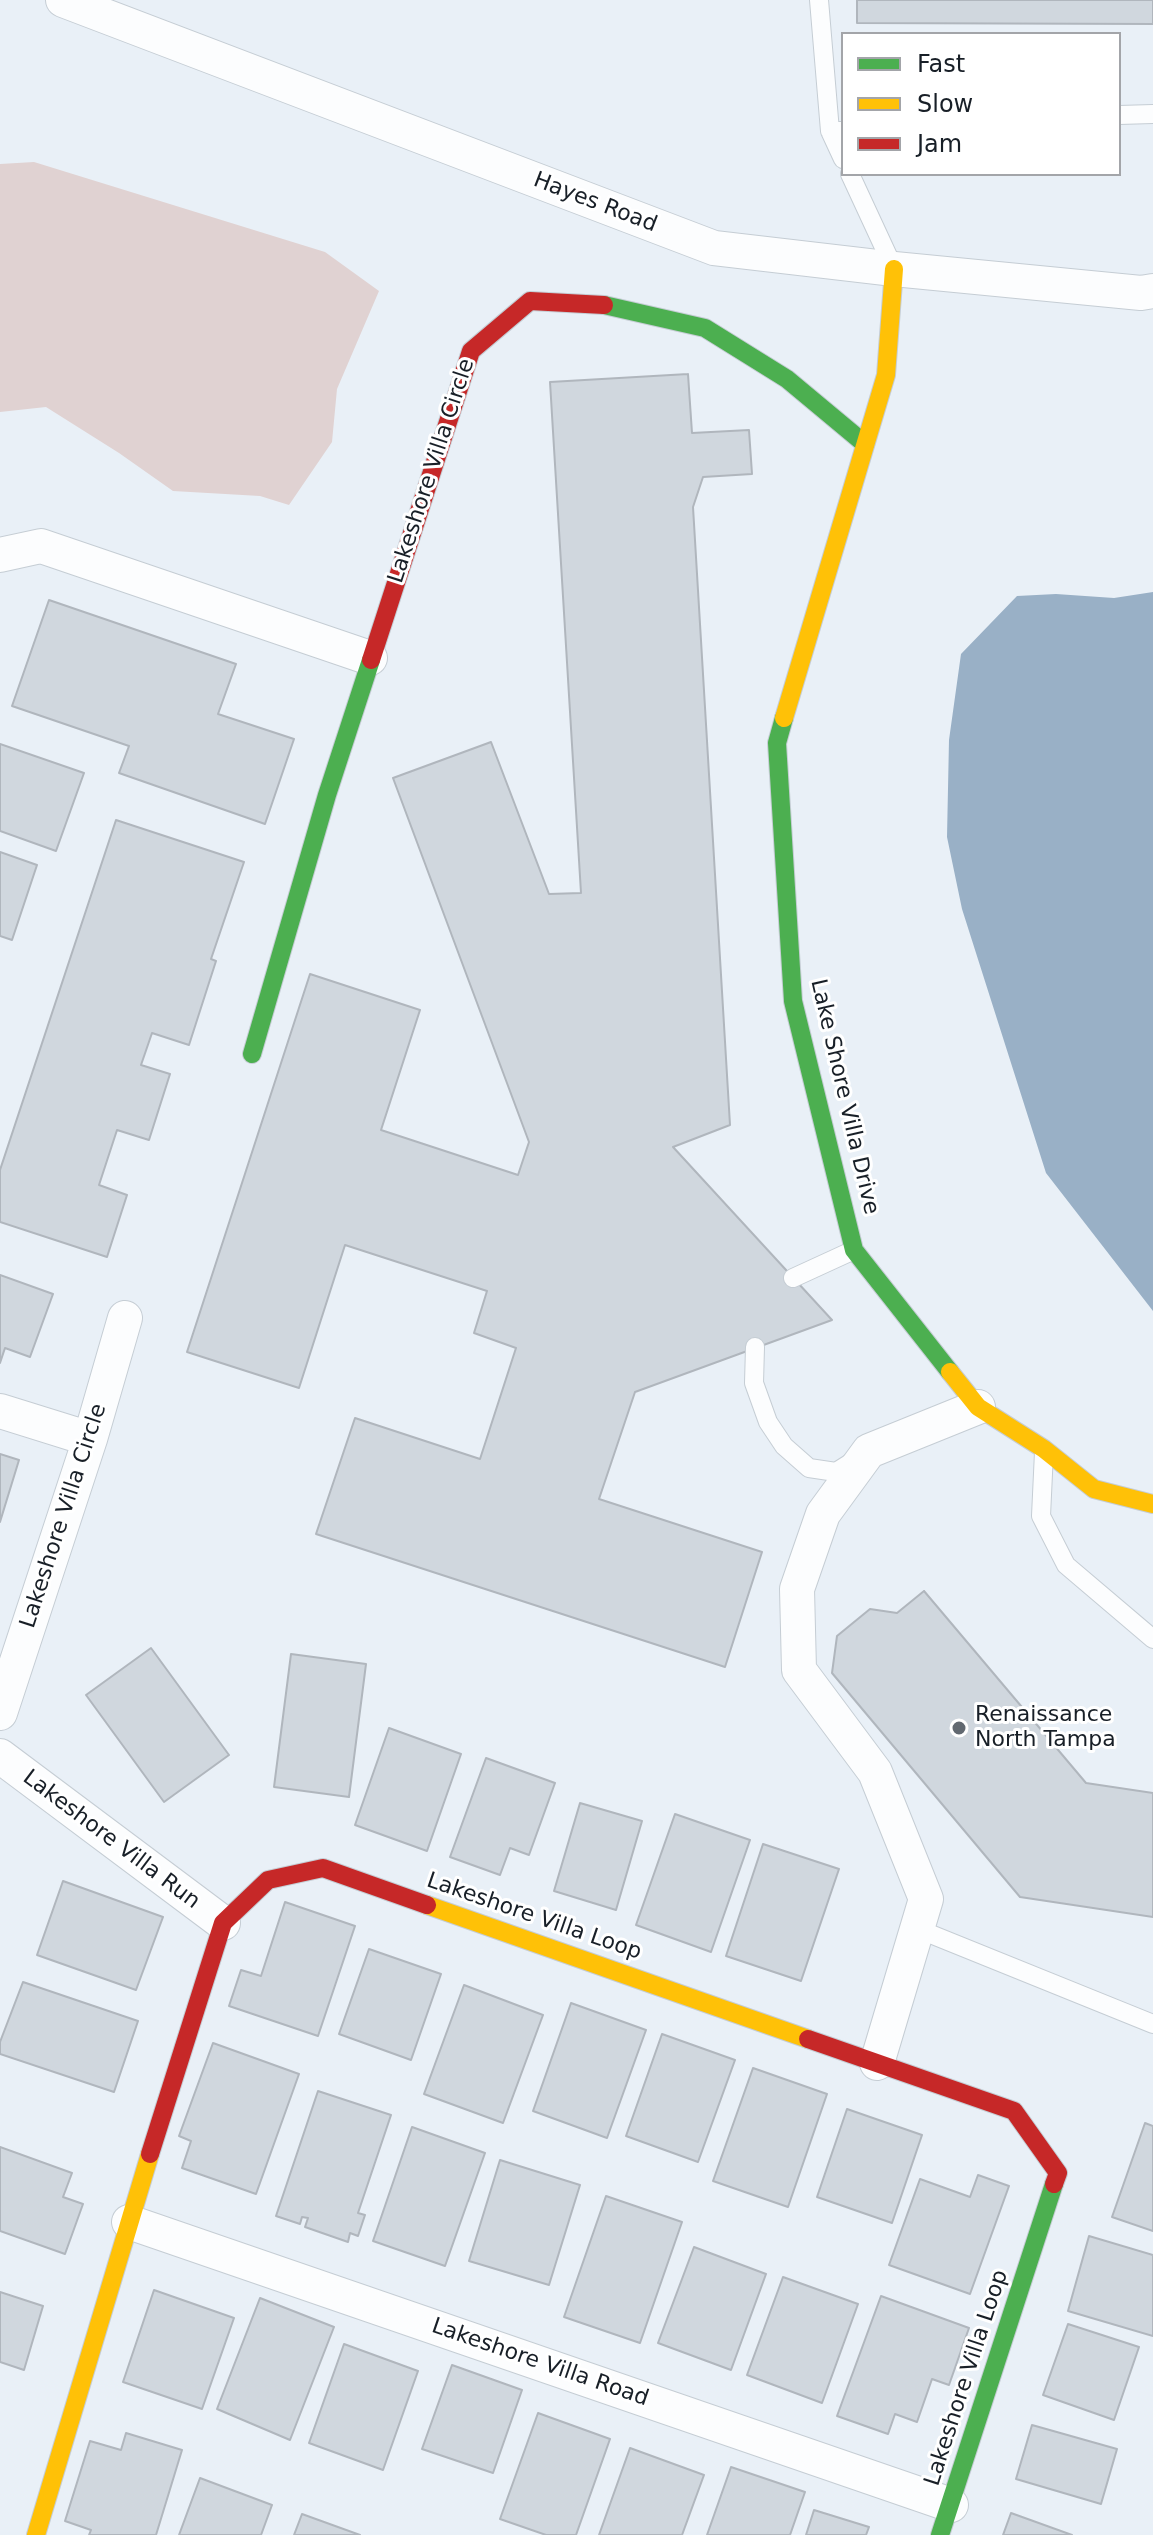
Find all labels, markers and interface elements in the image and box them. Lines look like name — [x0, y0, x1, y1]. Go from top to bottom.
legend — [841, 32, 1121, 176]
text: Fast — [917, 50, 965, 78]
text: Slow — [917, 90, 973, 118]
text: Jam — [917, 130, 962, 158]
street label: Hayes Road — [529, 167, 661, 239]
street label: Lakeshore Villa Circle — [383, 355, 481, 587]
street label: Lake Shore Villa Drive — [804, 977, 884, 1217]
street label: Lakeshore Villa Circle — [15, 1400, 113, 1632]
place label: Renaissance North Tampa — [975, 1702, 1116, 1754]
marker: Renaissance North Tampa — [950, 1719, 968, 1737]
street label: Lakeshore Villa Run — [17, 1765, 205, 1915]
street label: Lakeshore Villa Loop — [423, 1868, 645, 1966]
street label: Lakeshore Villa Loop — [920, 2267, 1014, 2489]
street label: Lakeshore Villa Road — [428, 2313, 652, 2413]

